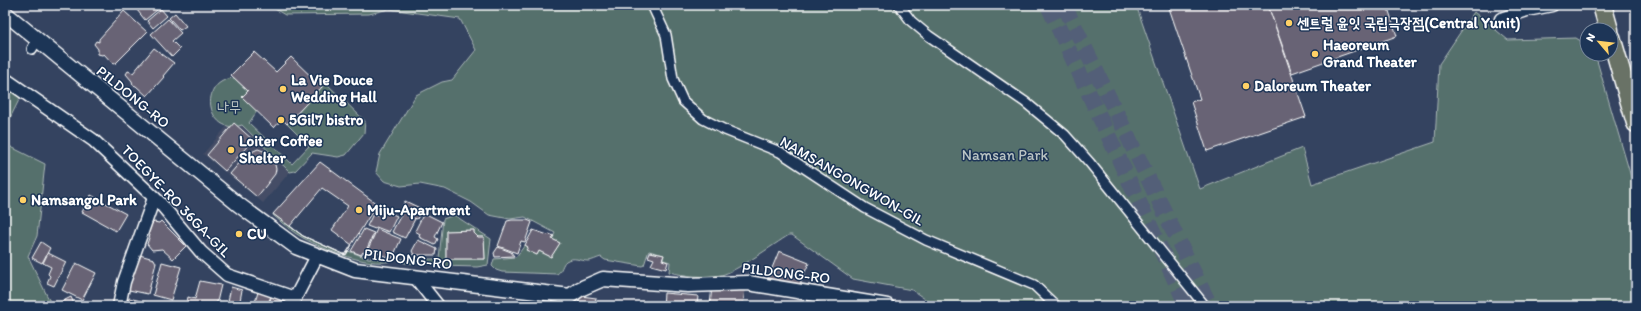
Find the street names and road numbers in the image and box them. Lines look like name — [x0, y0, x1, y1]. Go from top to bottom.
street label: PILDONG-RO — [93, 62, 173, 132]
street label: NAMSANGONGWON-GIL — [777, 132, 928, 230]
street label: TOEGYE-RO 36GA-GIL — [118, 141, 235, 261]
street label: PILDONG-RO — [363, 245, 453, 273]
street label: PILDONG-RO — [741, 259, 831, 287]

